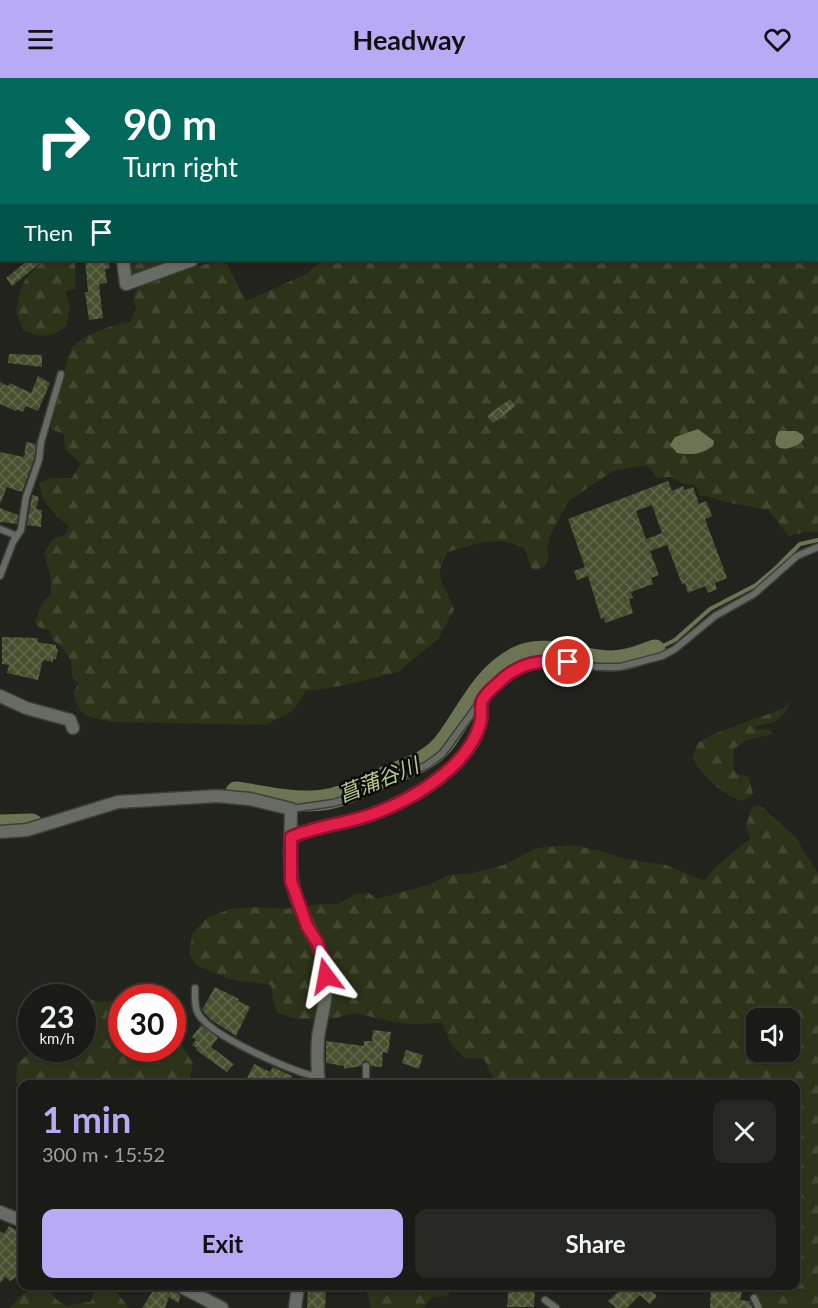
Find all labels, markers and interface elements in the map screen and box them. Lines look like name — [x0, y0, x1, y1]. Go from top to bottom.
icon: menu — [24, 23, 57, 56]
text: Headway — [353, 23, 465, 56]
icon: heart — [761, 23, 794, 56]
text: 90 m — [123, 99, 217, 149]
icon: right — [24, 102, 102, 180]
text: Turn right — [123, 150, 238, 183]
icon: arrive — [85, 216, 118, 249]
text: Then — [24, 219, 73, 246]
pin — [542, 636, 593, 687]
icon: arrive — [551, 645, 584, 678]
water label: 菖蒲谷川 — [334, 751, 423, 806]
position arrow — [294, 944, 358, 1008]
speed limit sign: 30 — [108, 984, 186, 1062]
text: 23 — [40, 998, 74, 1034]
map controls — [746, 1008, 800, 1062]
button: sound — [746, 1008, 800, 1062]
text: km/h — [39, 1029, 75, 1047]
text: 1 min — [42, 1097, 131, 1141]
button: close — [713, 1100, 776, 1163]
text: 300 m · 15:52 — [42, 1142, 165, 1166]
button: Exit — [42, 1209, 403, 1278]
button: Share — [415, 1209, 776, 1278]

